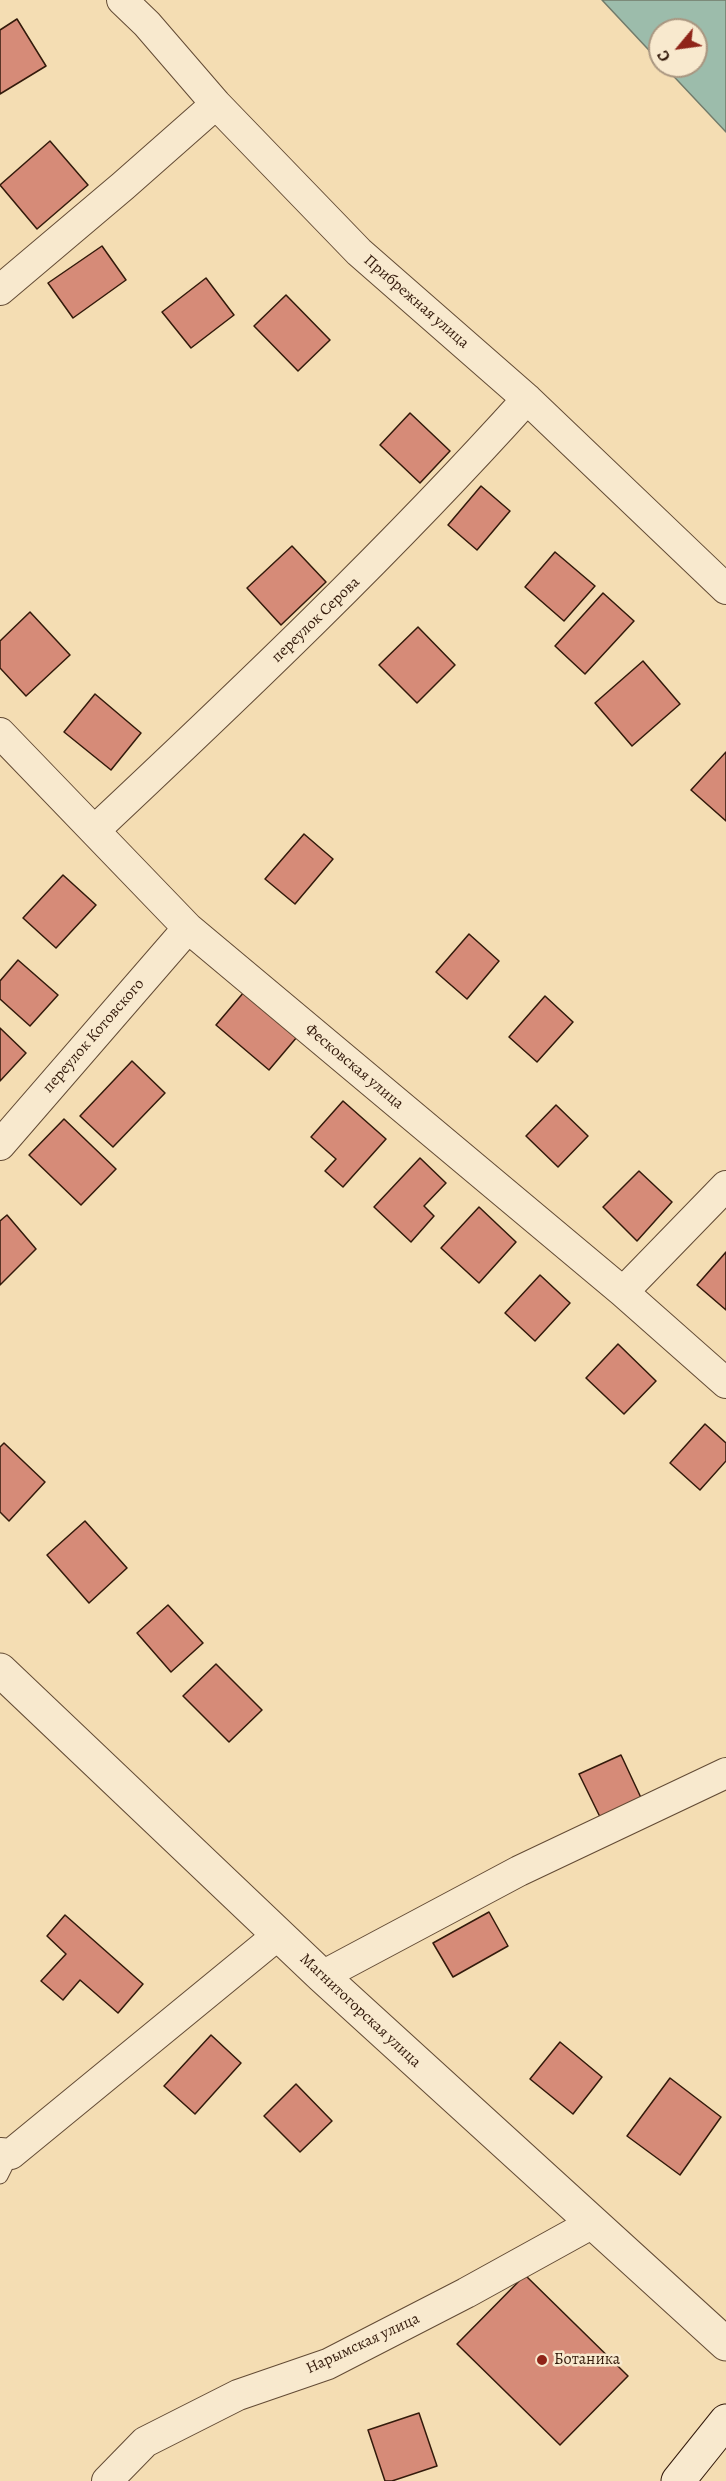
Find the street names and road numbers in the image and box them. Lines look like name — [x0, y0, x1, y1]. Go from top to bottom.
street label: Прибрежная улица — [359, 251, 473, 353]
street label: переулок Серова — [268, 573, 364, 667]
street label: переулок Котовского — [39, 975, 149, 1097]
street label: Фесковская улица — [301, 1020, 407, 1114]
street label: Магнитогорская улица — [295, 1950, 425, 2072]
street label: Нарымская улица — [303, 2309, 423, 2379]

